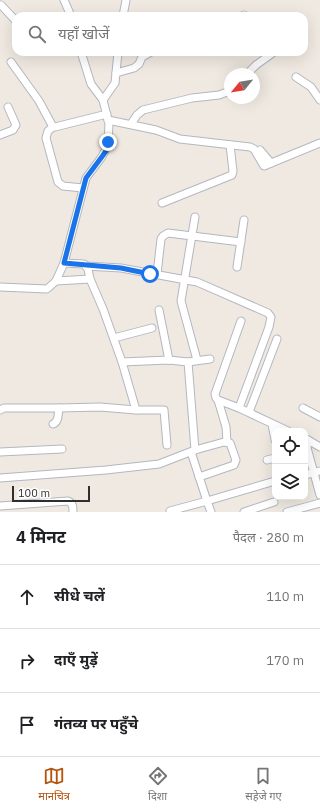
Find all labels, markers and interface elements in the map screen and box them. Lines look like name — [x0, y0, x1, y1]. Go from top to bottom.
search box — [12, 12, 308, 56]
icon: search — [26, 23, 48, 45]
text: यहाँ खोजें — [58, 24, 109, 43]
north arrow — [224, 68, 260, 104]
route end — [99, 133, 117, 151]
route start — [141, 265, 159, 283]
map controls — [272, 428, 308, 500]
button: locate — [272, 428, 308, 464]
button: layers — [272, 464, 308, 500]
scale bar — [12, 484, 90, 503]
text: 100 m — [18, 486, 50, 500]
text: 4 मिनट — [16, 526, 66, 548]
text: पैदल · 280 m — [233, 529, 304, 546]
icon: ahead — [16, 586, 38, 608]
text: सीधे चलें — [54, 586, 105, 605]
text: 110 m — [266, 588, 304, 605]
icon: right — [16, 650, 38, 672]
text: दाएँ मुड़ें — [54, 650, 98, 669]
text: 170 m — [266, 652, 304, 669]
icon: arrive — [16, 714, 38, 736]
text: गंतव्य पर पहुँचे — [54, 714, 138, 733]
tab: मानचित्र — [38, 765, 70, 804]
tab: दिशा — [147, 765, 169, 804]
tab: सहेजे गए — [245, 765, 282, 804]

